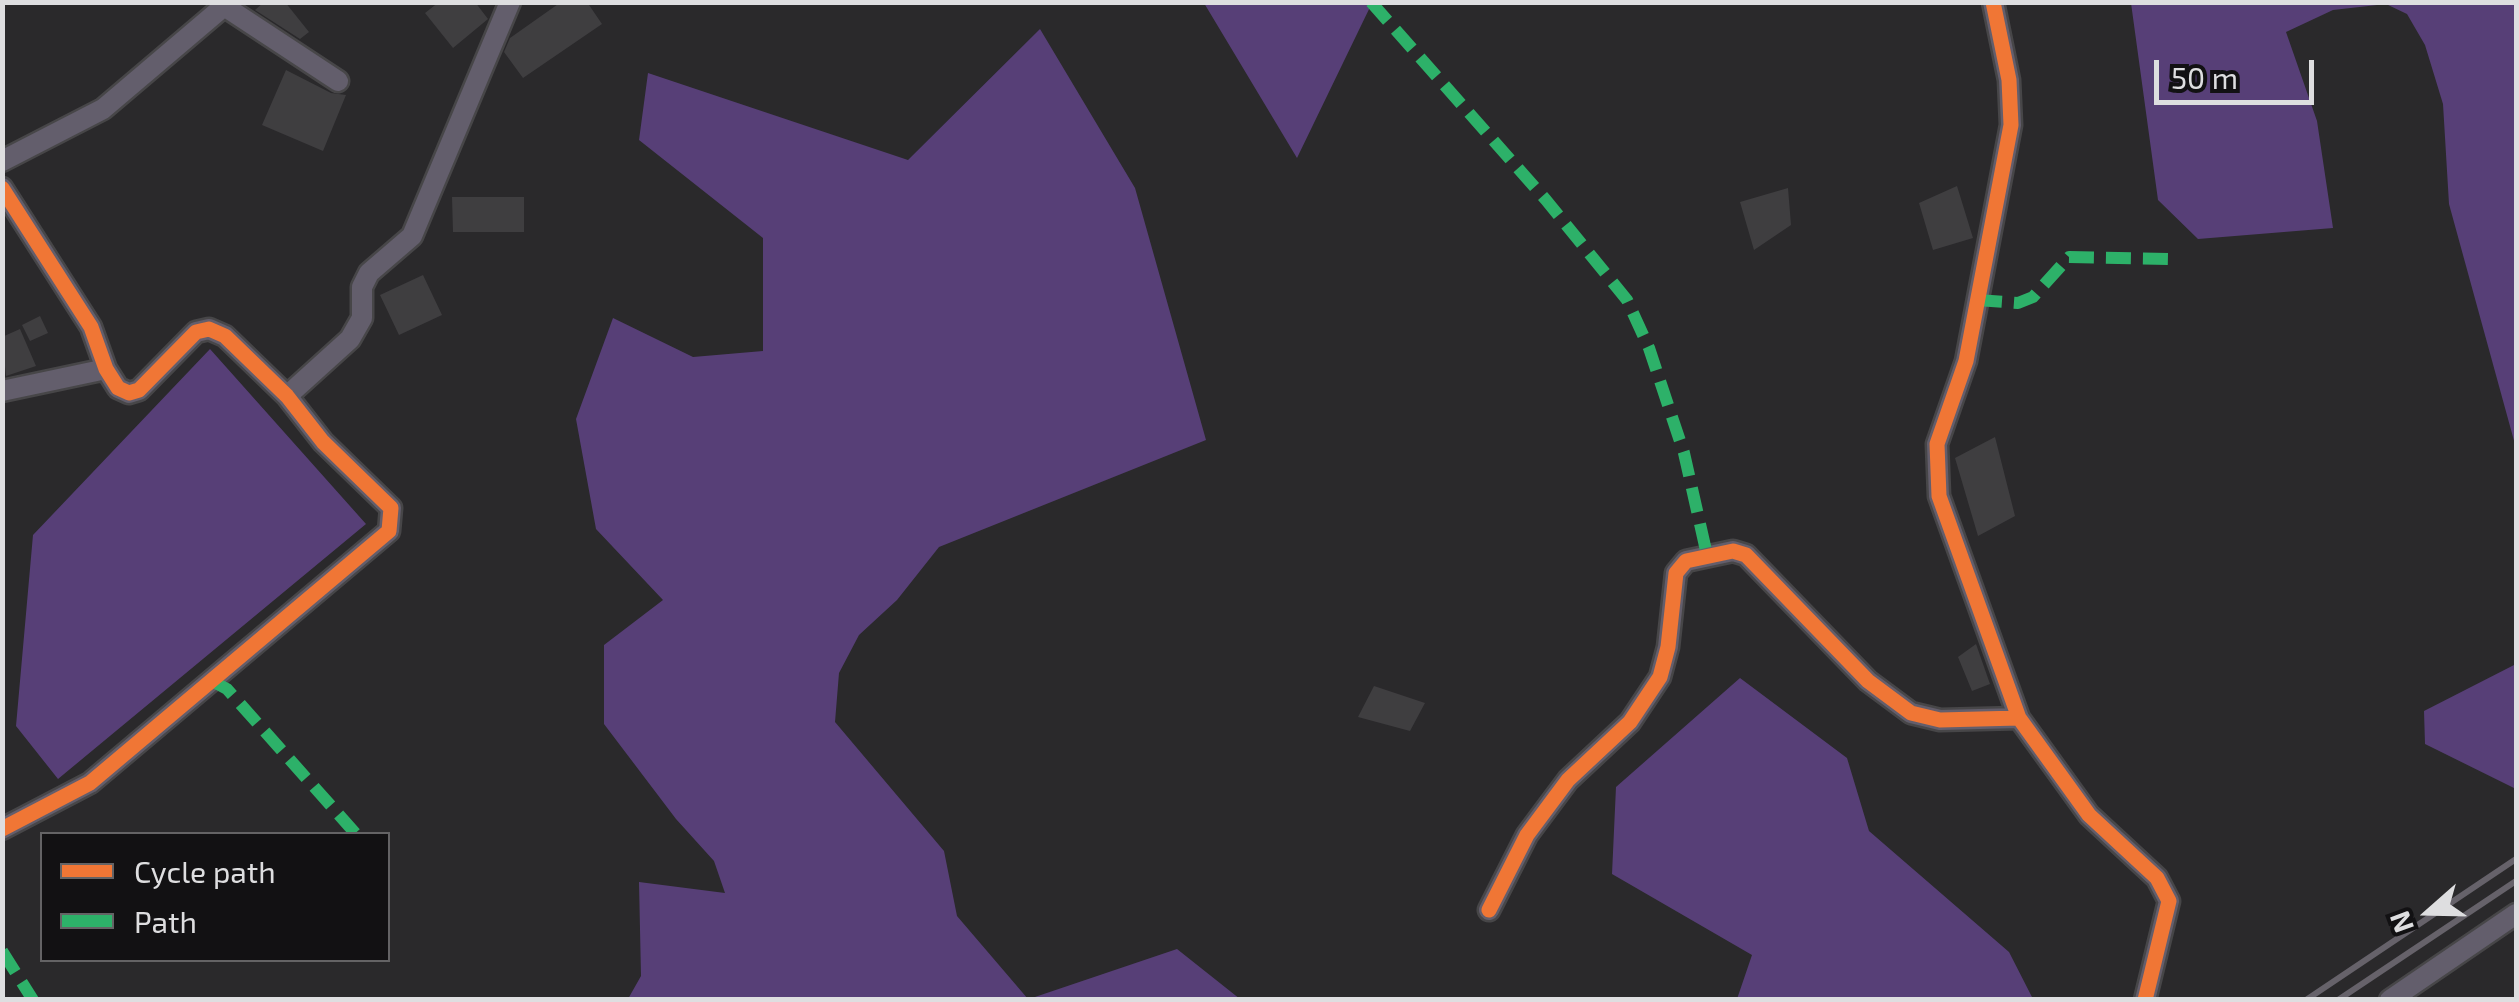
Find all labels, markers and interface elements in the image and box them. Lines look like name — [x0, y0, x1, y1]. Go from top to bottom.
scale bar — [2159, 40, 2319, 102]
text: 50 m — [2171, 59, 2238, 95]
legend — [40, 832, 390, 962]
text: Cycle path — [134, 853, 276, 889]
north arrow — [2379, 862, 2479, 962]
text: Path — [134, 903, 197, 939]
text: N — [2381, 907, 2420, 938]

